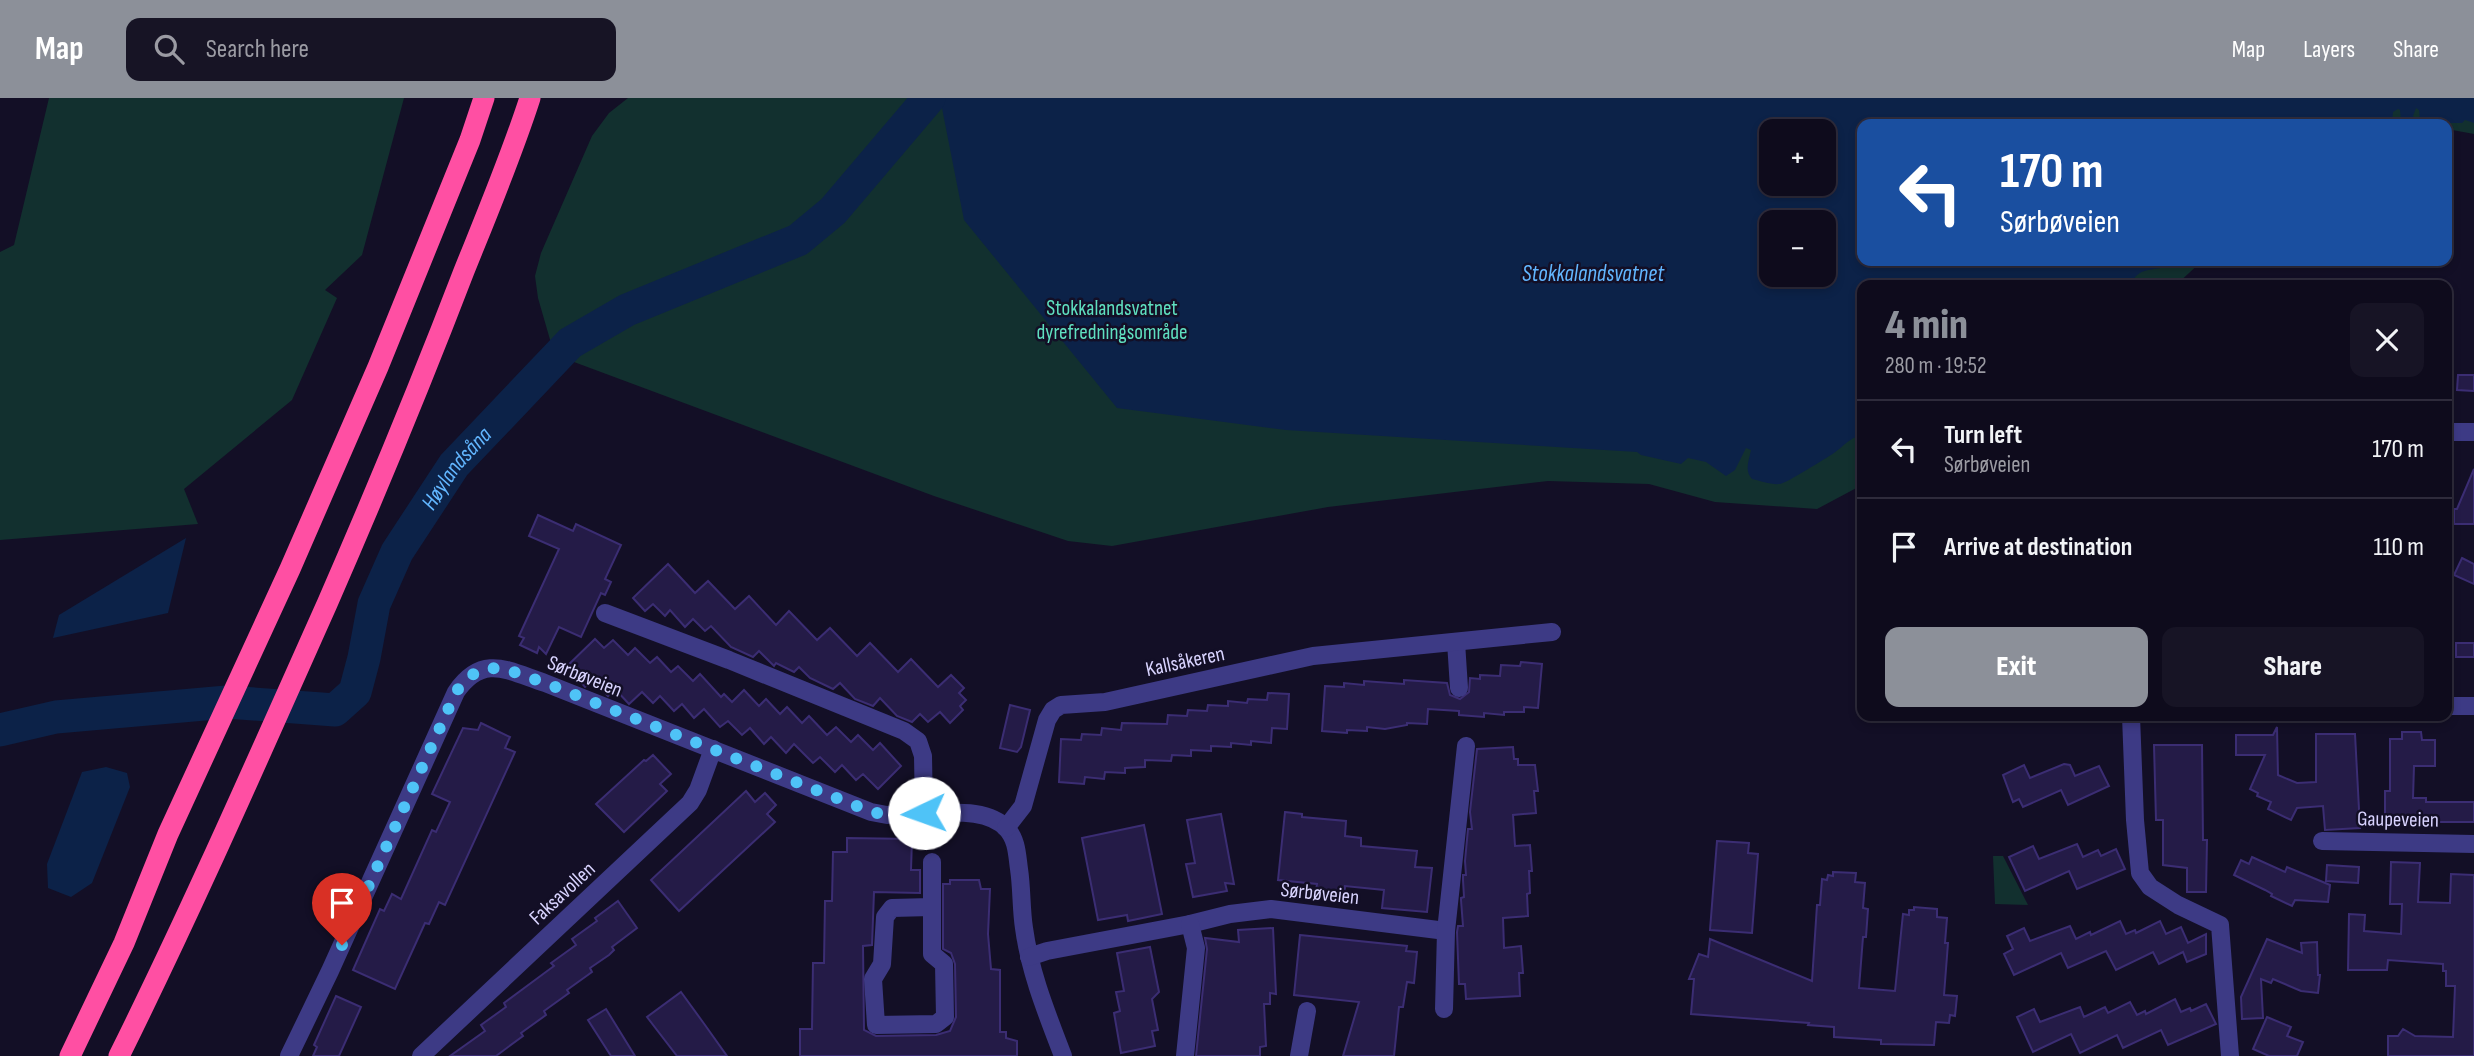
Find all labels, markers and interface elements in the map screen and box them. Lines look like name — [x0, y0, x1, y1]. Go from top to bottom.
search box — [126, 18, 616, 81]
text: Map — [35, 29, 84, 69]
icon: search — [150, 30, 188, 68]
text: Search here — [206, 34, 309, 65]
text: Map — [2232, 35, 2265, 64]
text: Layers — [2303, 35, 2355, 64]
text: Share — [2393, 35, 2439, 64]
map controls — [1759, 119, 1836, 287]
button: + — [1759, 119, 1836, 196]
text: 170 m — [2000, 143, 2104, 202]
icon: left — [1885, 147, 1976, 238]
text: Sørbøveien — [2000, 203, 2120, 242]
button: − — [1759, 210, 1836, 287]
water label: Stokkalandsvatnet — [1522, 260, 1665, 288]
park label: Stokkalandsvatnet dyrefredningsområde — [1037, 296, 1187, 345]
text: 4 min — [1885, 300, 1968, 351]
button: close — [2350, 303, 2424, 377]
text: 280 m · 19:52 — [1885, 352, 1986, 380]
text: Turn left — [1944, 420, 2022, 451]
water label: Høylandsåna — [415, 421, 498, 515]
icon: left — [1885, 430, 1923, 468]
text: 170 m — [2372, 434, 2424, 465]
text: Sørbøveien — [1944, 451, 2030, 479]
icon: arrive — [1885, 528, 1923, 566]
text: Arrive at destination — [1944, 532, 2132, 563]
text: 110 m — [2373, 532, 2424, 563]
button: Exit — [1885, 627, 2148, 707]
button: Share — [2162, 627, 2424, 707]
street label: Kallsåkeren — [1143, 641, 1227, 682]
street label: Sørbøveien — [544, 650, 626, 703]
position arrow — [887, 776, 961, 850]
street label: Gaupeveien — [2357, 806, 2439, 833]
street label: Faksavollen — [524, 857, 600, 930]
pin — [312, 873, 372, 945]
street label: Sørbøveien — [1279, 877, 1360, 910]
icon: arrive — [323, 884, 361, 922]

